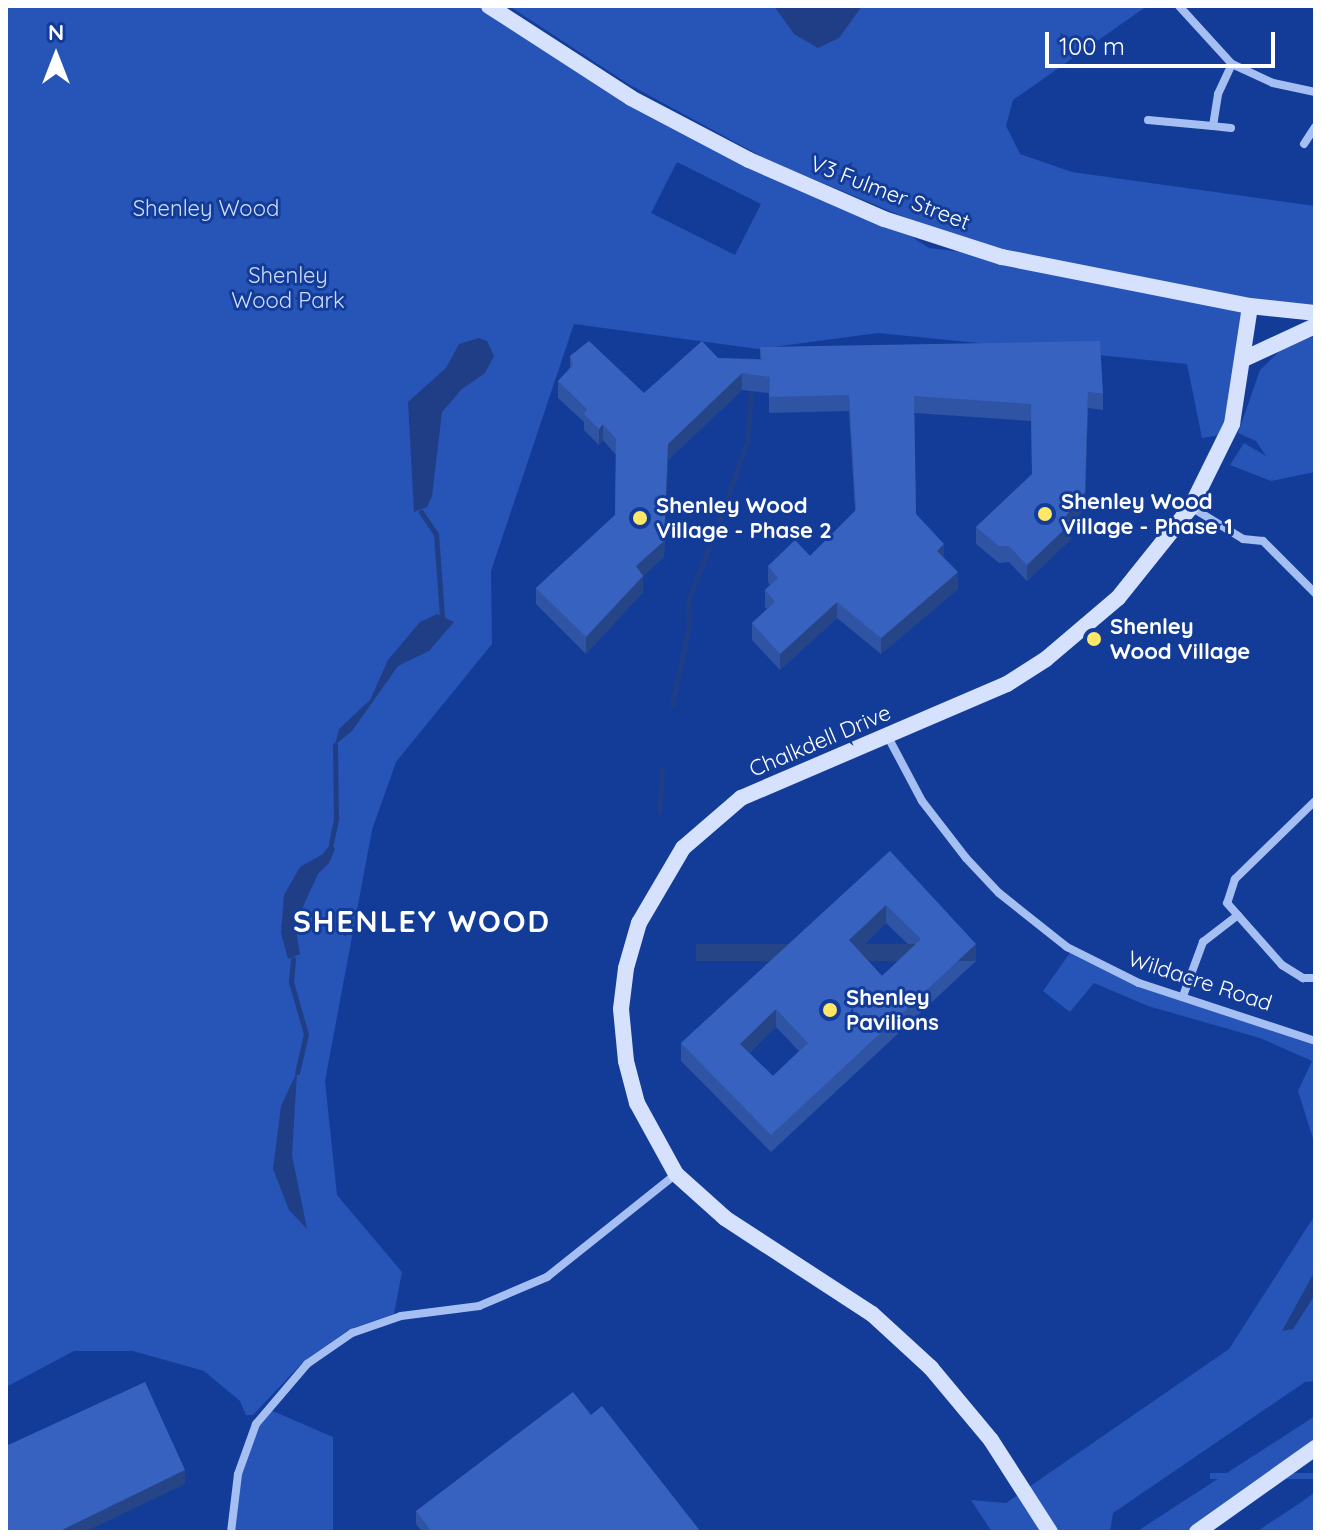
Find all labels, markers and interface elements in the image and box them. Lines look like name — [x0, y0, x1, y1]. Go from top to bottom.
north arrow — [16, 16, 96, 96]
scale bar — [1049, 16, 1279, 66]
text: N — [48, 18, 64, 46]
text: 100 m — [1059, 31, 1125, 61]
street label: V3 Fulmer Street — [806, 150, 974, 236]
park label: Shenley Wood — [133, 196, 279, 222]
park label: Shenley Wood Park — [231, 262, 345, 314]
place label: Shenley Wood Village - Phase 1 — [1061, 488, 1233, 540]
place label: Shenley Wood Village - Phase 2 — [656, 492, 832, 544]
marker: Shenley Wood Village - Phase 1 — [1036, 505, 1054, 523]
marker: Shenley Wood Village - Phase 2 — [631, 509, 649, 527]
place label: Shenley Wood Village — [1110, 613, 1250, 664]
marker: Shenley Wood Village — [1085, 630, 1103, 648]
street label: Chalkdell Drive — [745, 699, 895, 783]
district label: SHENLEY WOOD — [293, 903, 551, 939]
street label: Wildacre Road — [1125, 945, 1275, 1017]
place label: Shenley Pavilions — [846, 984, 939, 1036]
marker: Shenley Pavilions — [821, 1001, 839, 1019]

